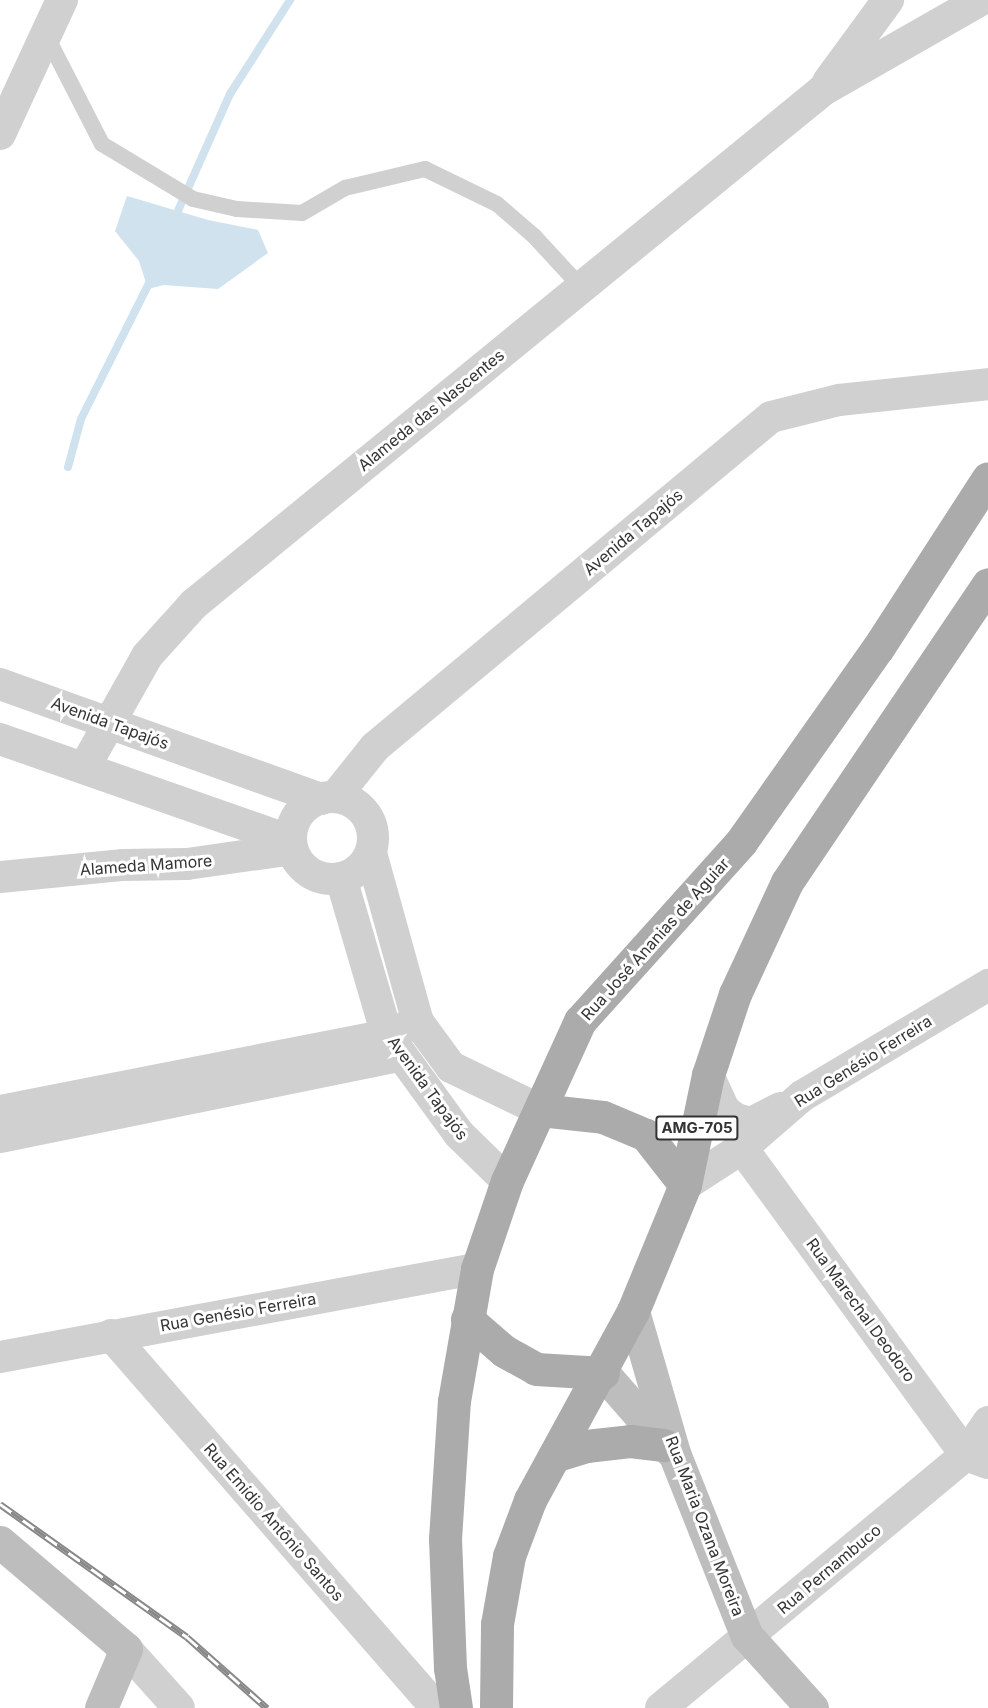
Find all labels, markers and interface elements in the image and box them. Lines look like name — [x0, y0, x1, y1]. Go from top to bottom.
street label: Alameda das Nascentes — [354, 345, 508, 475]
street label: Avenida Tapajós — [580, 485, 686, 579]
street label: Avenida Tapajós — [49, 693, 171, 753]
street label: Alameda Mamore — [79, 851, 213, 879]
street label: Rua José Ananias de Aguiar — [577, 854, 733, 1024]
street label: Rua Genésio Ferreira — [791, 1011, 935, 1111]
street label: Avenida Tapajós — [384, 1032, 472, 1144]
road number: AMG-705 — [655, 1116, 739, 1140]
street label: Rua Marechal Deodoro — [802, 1234, 920, 1386]
street label: Rua Genésio Ferreira — [158, 1289, 318, 1335]
street label: Rua Maria Ozana Moreira — [662, 1433, 748, 1619]
street label: Rua Emídio Antônio Santos — [200, 1439, 348, 1605]
street label: Rua Pernambuco — [773, 1520, 885, 1618]

